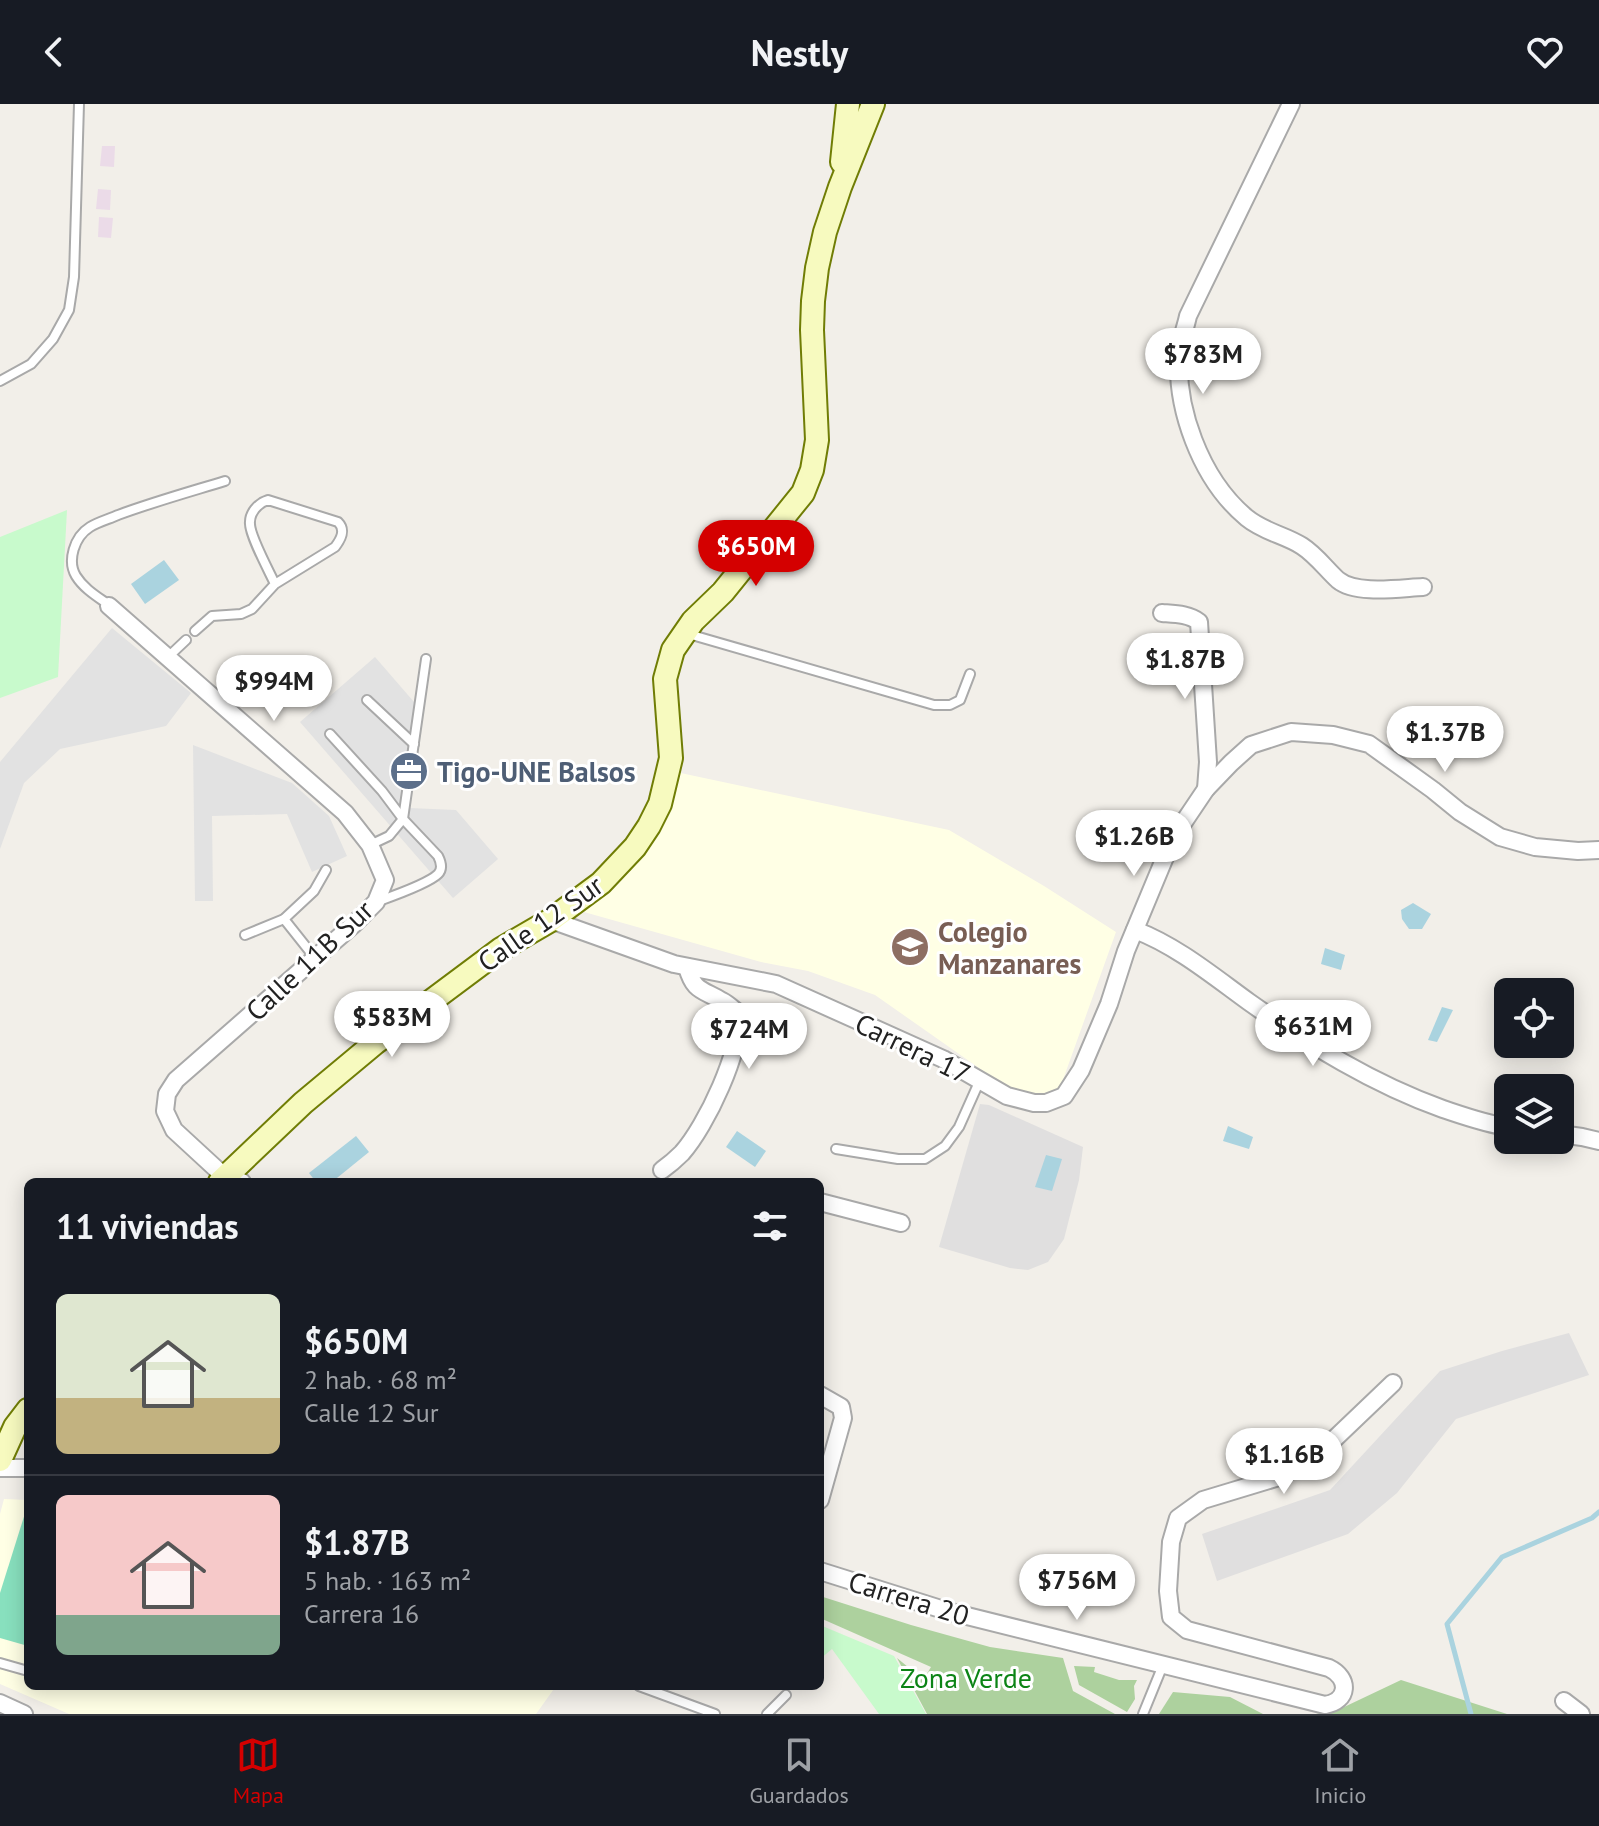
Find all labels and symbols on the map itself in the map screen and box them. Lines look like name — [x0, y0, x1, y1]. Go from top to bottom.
pin: $783M — [1147, 328, 1259, 396]
pin: $650M — [700, 520, 812, 588]
pin: $1.87B — [1120, 633, 1250, 701]
pin: $994M — [218, 655, 330, 723]
pin: $1.37B — [1380, 706, 1510, 774]
office icon: Tigo-UNE Balsos — [388, 750, 430, 792]
place label: Tigo-UNE Balsos — [437, 753, 636, 790]
pin: $1.26B — [1069, 810, 1199, 878]
street label: Calle 12 Sur — [470, 866, 610, 980]
street label: Calle 11B Sur — [237, 891, 381, 1029]
place label: Colegio Manzanares — [938, 913, 1081, 982]
school or university icon: Colegio Manzanares — [889, 926, 931, 968]
pin: $583M — [336, 991, 448, 1059]
pin: $631M — [1257, 1000, 1369, 1068]
pin: $724M — [693, 1003, 805, 1071]
street label: Carrera 17 — [849, 1004, 977, 1092]
pin: $1.16B — [1219, 1428, 1349, 1496]
pin: $756M — [1021, 1554, 1133, 1622]
street label: Carrera 20 — [844, 1562, 974, 1634]
park label: Zona Verde — [900, 1659, 1032, 1696]

